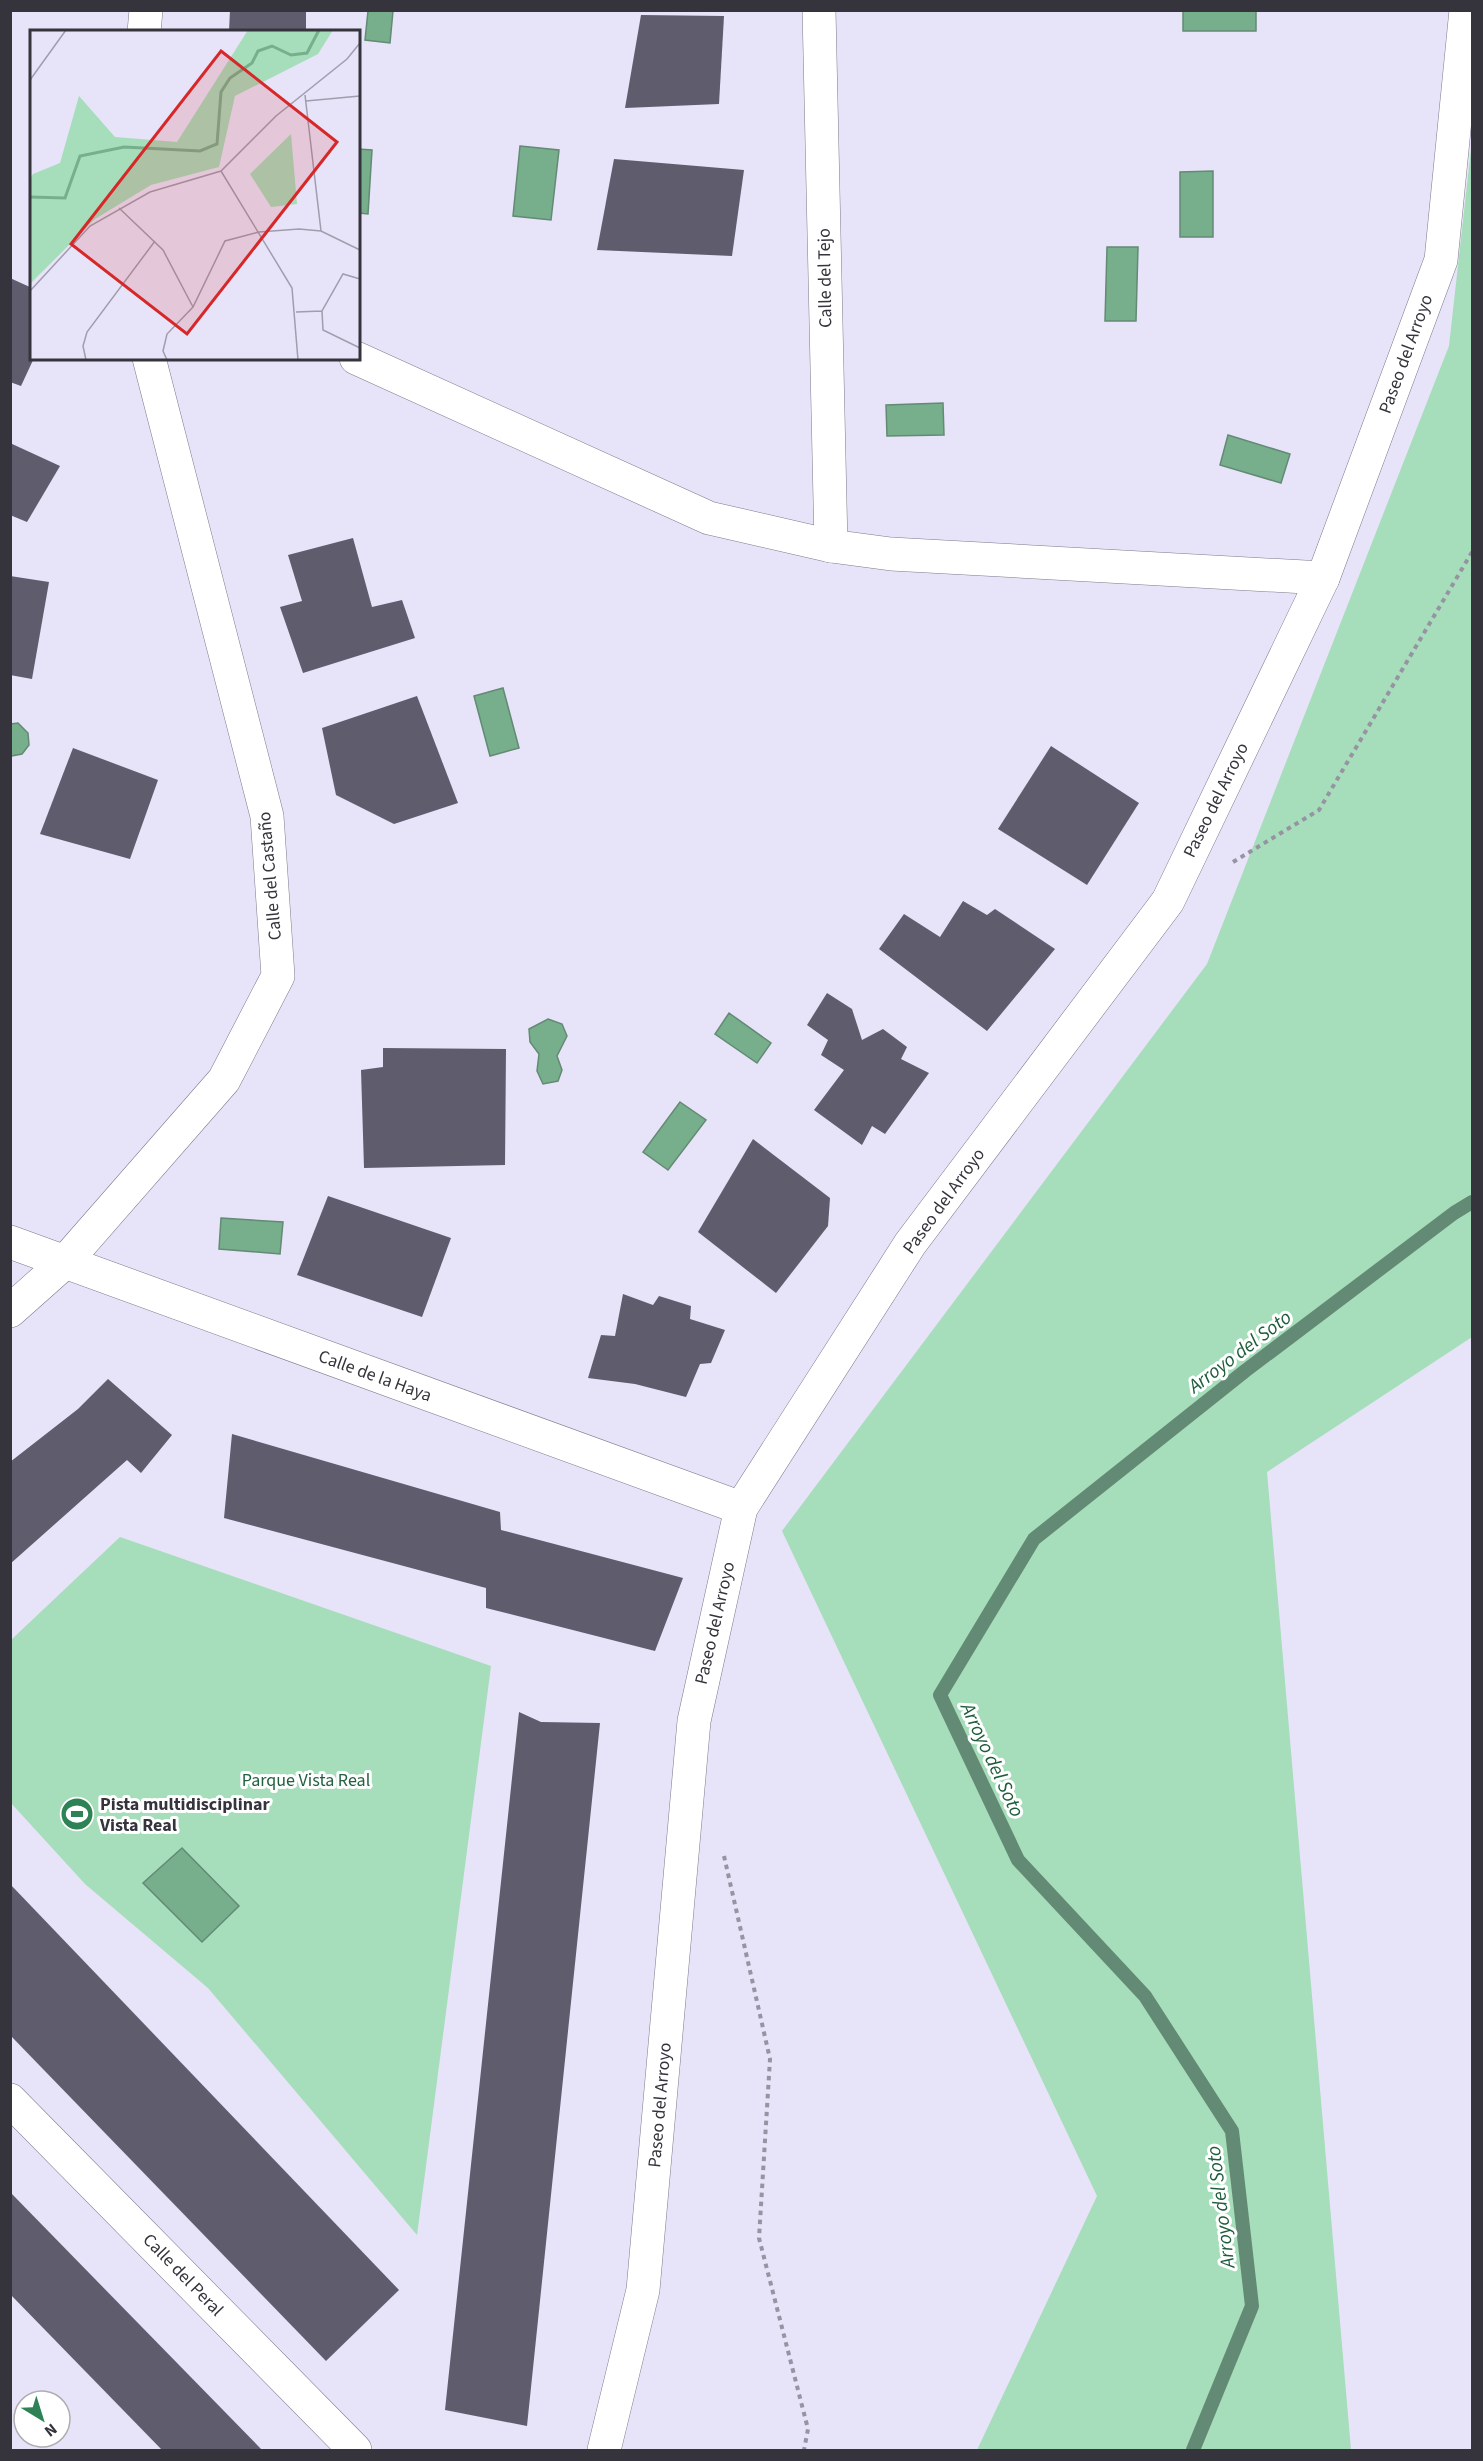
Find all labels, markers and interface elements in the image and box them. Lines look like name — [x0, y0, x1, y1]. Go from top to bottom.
inset map — [30, 30, 360, 360]
street label: Calle del Tejo — [812, 228, 838, 328]
street label: Paseo del Arroyo — [1373, 291, 1439, 417]
street label: Paseo del Arroyo — [1177, 738, 1255, 862]
street label: Calle del Castaño — [252, 811, 288, 941]
street label: Paseo del Arroyo — [897, 1143, 991, 1259]
water label: Arroyo del Soto — [1181, 1304, 1298, 1401]
street label: Calle de la Haya — [315, 1344, 435, 1408]
street label: Paseo del Arroyo — [689, 1559, 741, 1687]
water label: Arroyo del Soto — [952, 1696, 1031, 1822]
park label: Parque Vista Real — [242, 1768, 370, 1793]
place label: Pista multidisciplinar Vista Real — [99, 1792, 270, 1838]
sports icon: Pista multidisciplinar Vista Real — [59, 1796, 95, 1832]
street label: Paseo del Arroyo — [642, 2041, 678, 2169]
water label: Arroyo del Soto — [1200, 2144, 1243, 2272]
street label: Calle del Peral — [137, 2228, 229, 2322]
north arrow — [12, 2389, 72, 2449]
text: N — [40, 2418, 62, 2442]

